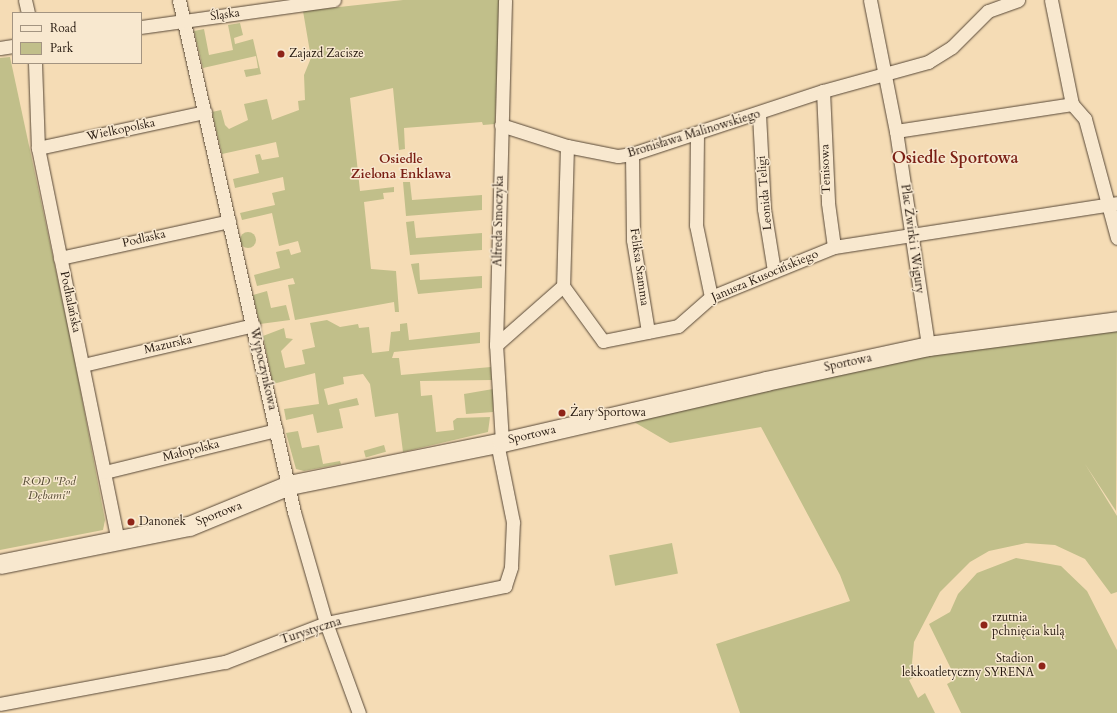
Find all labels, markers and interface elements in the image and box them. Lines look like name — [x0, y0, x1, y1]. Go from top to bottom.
street label: Śląska — [209, 6, 241, 24]
legend — [12, 12, 142, 64]
text: Road — [50, 20, 76, 36]
text: Park — [50, 40, 73, 56]
place label: Zajazd Zacisze — [289, 47, 364, 61]
marker: Zajazd Zacisze — [276, 49, 286, 59]
street label: Bronisława Malinowskiego — [626, 107, 762, 161]
street label: Wielkopolska — [85, 116, 157, 144]
street label: Tenisowa — [818, 144, 834, 194]
district label: Osiedle Sportowa — [892, 148, 1018, 168]
district label: Osiedle Zielona Enklawa — [351, 152, 451, 183]
street label: Leonida Teligi — [755, 155, 775, 231]
street label: Alfreda Smoczyka — [491, 175, 507, 267]
street label: Plac Żwirki i Wigury — [897, 183, 927, 295]
street label: Podlaska — [121, 227, 167, 251]
street label: Feliksa Stamma — [626, 227, 652, 307]
street label: Janusza Kusocińskiego — [709, 247, 821, 305]
street label: Podhalańska — [56, 270, 84, 334]
street label: Wypoczynkowa — [247, 326, 279, 412]
street label: Mazurska — [143, 333, 193, 357]
street label: Sportowa — [823, 351, 873, 375]
place label: Żary Sportowa — [570, 406, 646, 420]
marker: Żary Sportowa — [557, 408, 567, 418]
street label: Sportowa — [507, 423, 557, 447]
street label: Małopolska — [161, 437, 221, 465]
park label: ROD "Pod Dębami" — [22, 475, 76, 503]
street label: Sportowa — [194, 499, 244, 529]
place label: Danonek — [139, 515, 186, 529]
marker: Danonek — [126, 517, 136, 527]
place label: rzutnia pchnięcia kulą — [992, 611, 1065, 639]
street label: Turystyczna — [279, 614, 343, 648]
marker: rzutnia pchnięcia kulą — [979, 620, 989, 630]
place label: Stadion lekkoatletyczny SYRENA — [902, 652, 1034, 680]
marker: Stadion lekkoatletyczny SYRENA — [1037, 661, 1047, 671]

